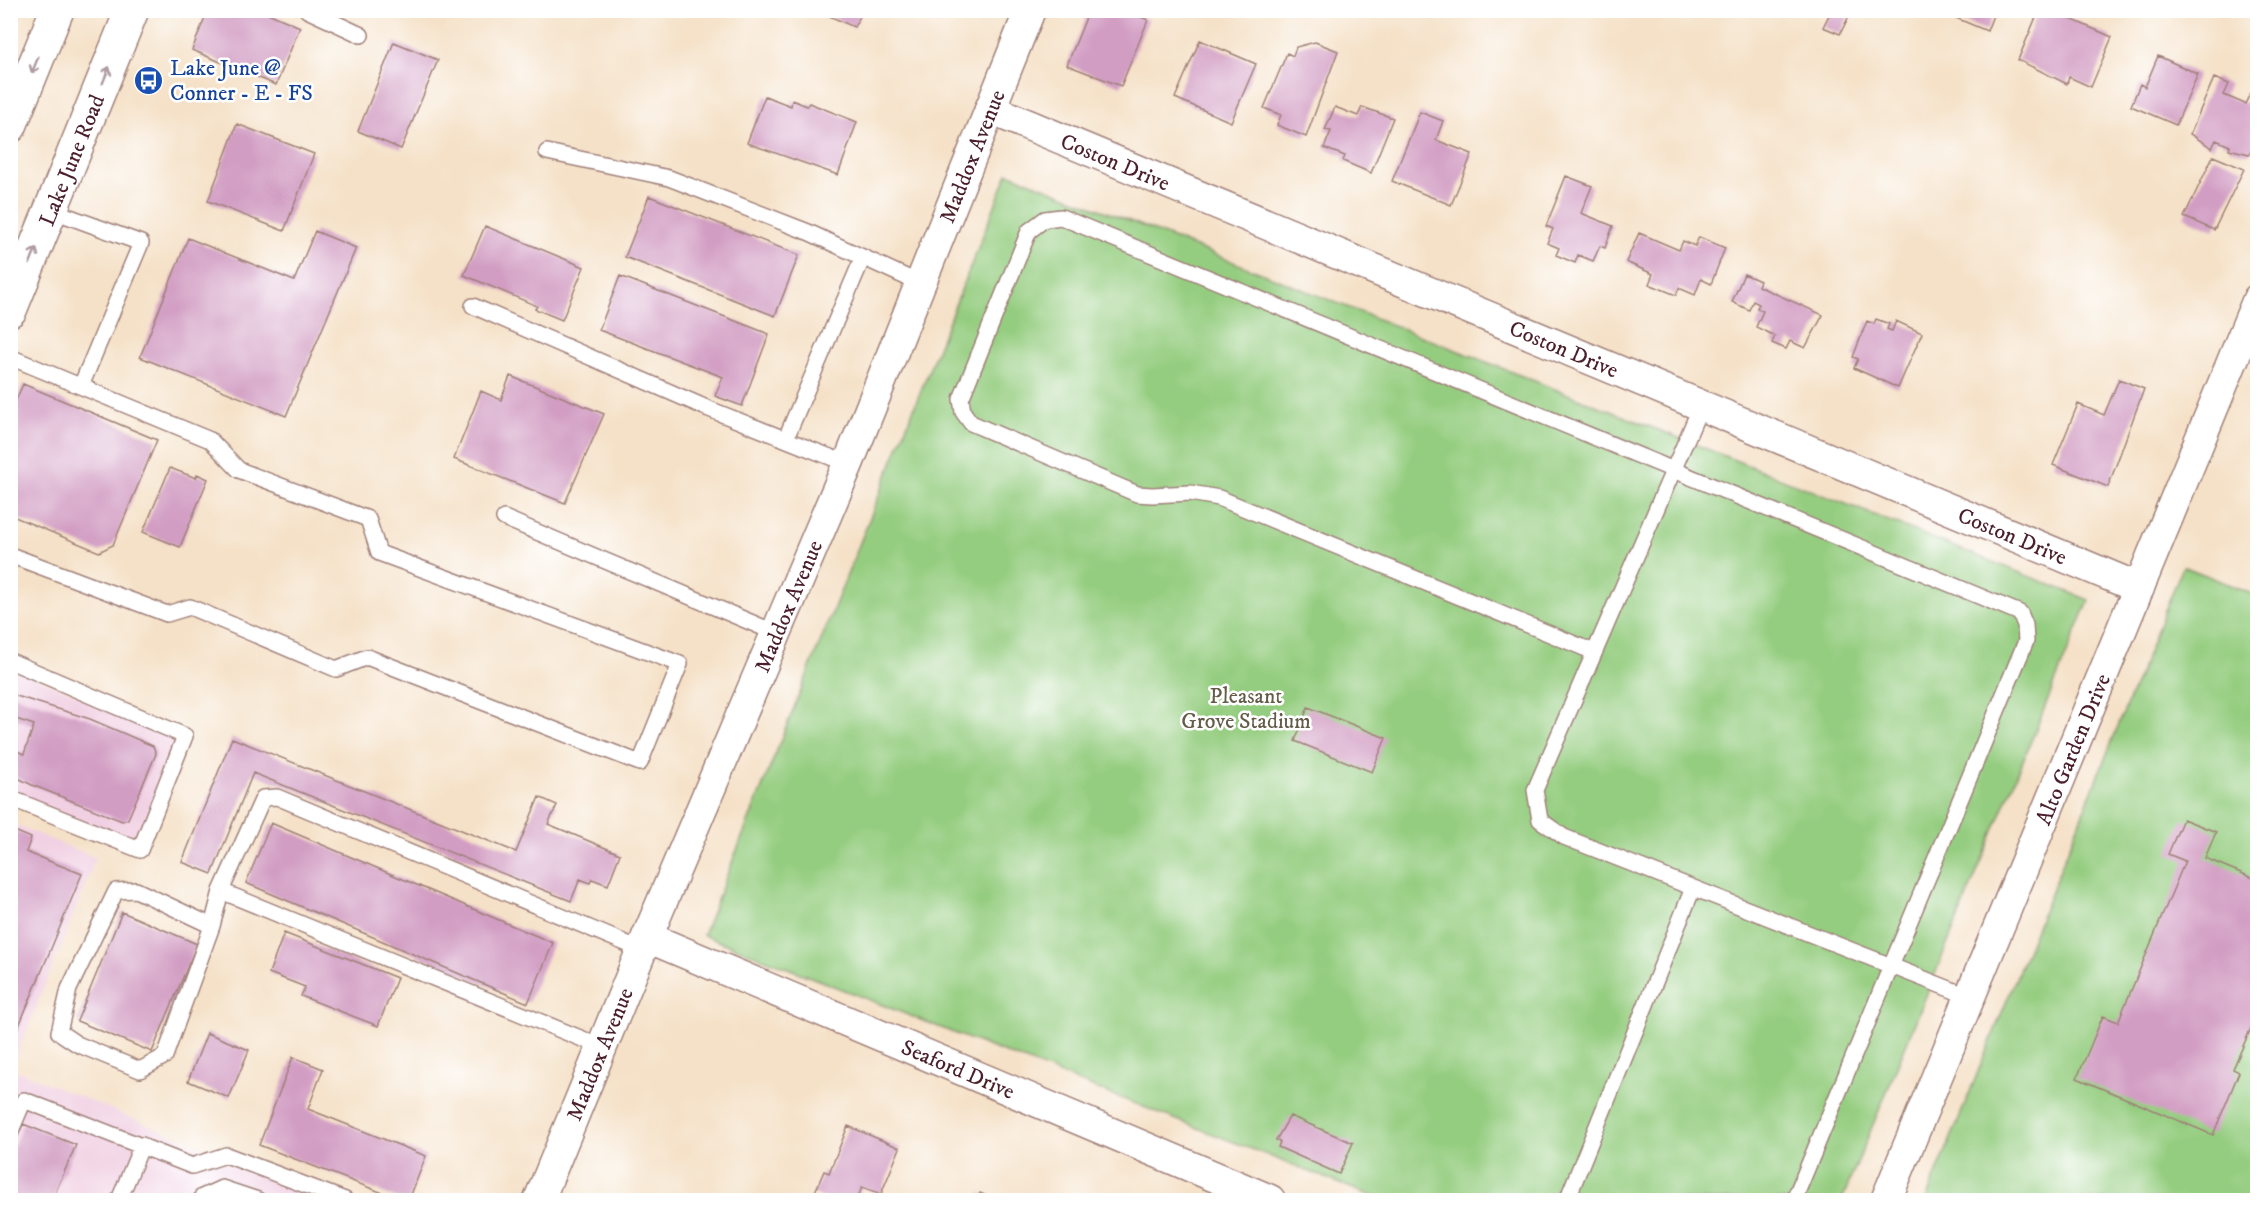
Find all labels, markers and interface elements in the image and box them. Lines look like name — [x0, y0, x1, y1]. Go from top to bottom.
one-way arrow — [29, 55, 40, 73]
place label: Lake June @ Conner - E - FS — [170, 55, 313, 107]
bus stop icon: Lake June @ Conner - E - FS — [133, 64, 165, 96]
one-way arrow — [101, 66, 112, 85]
street label: Maddox Avenue — [934, 86, 1012, 227]
street label: Lake June Road — [34, 91, 111, 230]
street label: Coston Drive — [1056, 128, 1174, 197]
one-way arrow — [28, 247, 39, 265]
street label: Coston Drive — [1505, 315, 1622, 384]
street label: Coston Drive — [1954, 502, 2071, 571]
street label: Maddox Avenue — [749, 536, 829, 677]
street label: Alto Garden Drive — [2030, 670, 2117, 829]
park label: Pleasant Grove Stadium — [1181, 683, 1311, 735]
street label: Maddox Avenue — [561, 984, 640, 1125]
street label: Seaford Drive — [897, 1034, 1019, 1106]

